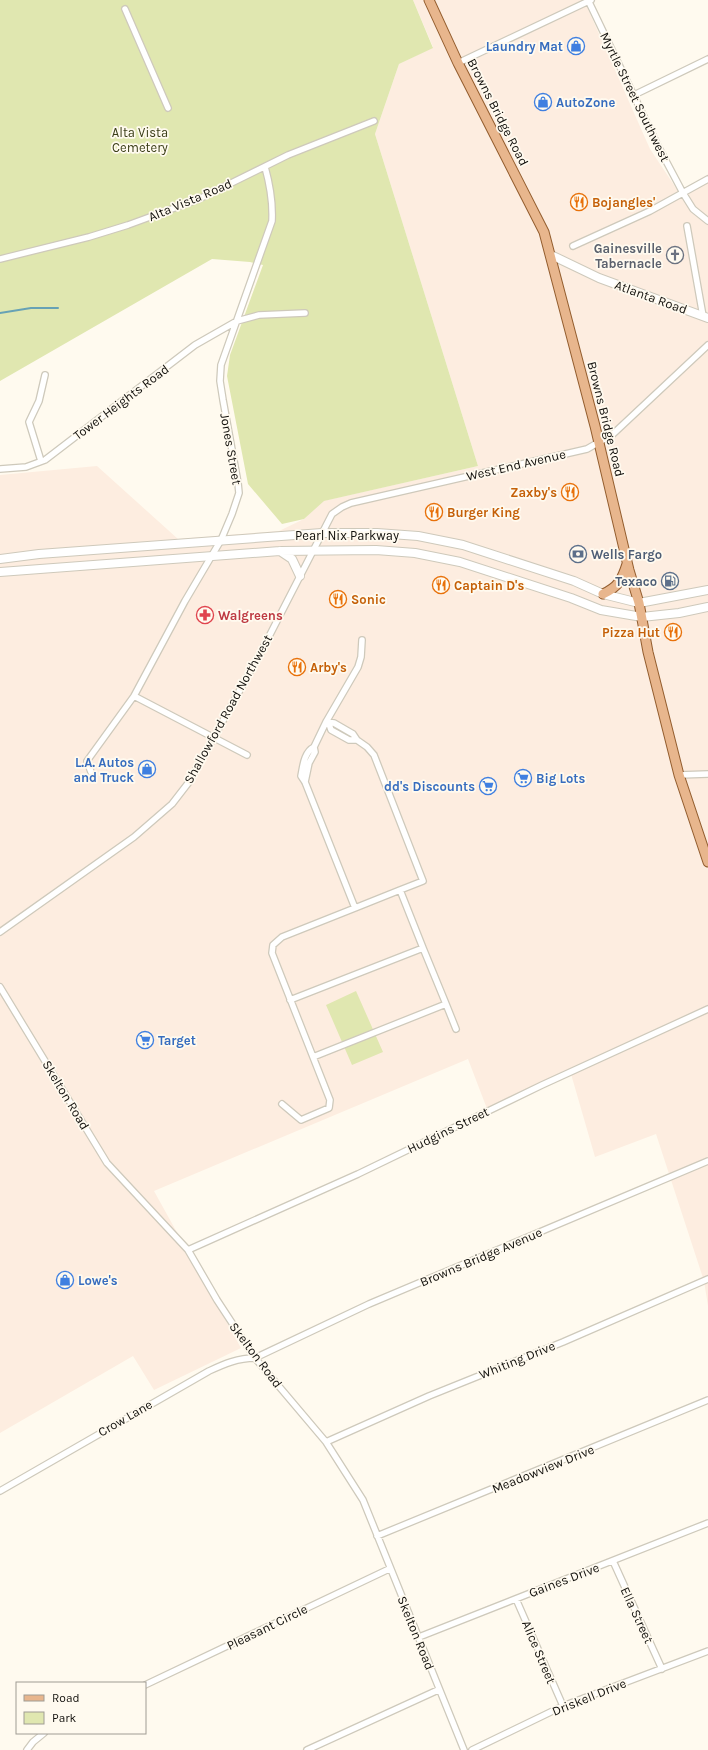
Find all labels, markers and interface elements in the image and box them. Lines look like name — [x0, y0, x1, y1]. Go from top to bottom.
street label: Myrtle Street Southwest — [597, 30, 673, 164]
shop icon: Laundry Mat — [566, 36, 586, 56]
place label: Laundry Mat — [486, 39, 563, 54]
street label: Browns Bridge Road — [464, 56, 532, 168]
shop icon: AutoZone — [533, 92, 553, 112]
place label: AutoZone — [556, 95, 615, 110]
park label: Alta Vista Cemetery — [112, 125, 168, 155]
street label: Alta Vista Road — [146, 176, 234, 224]
restaurant icon: Bojangles' — [569, 192, 589, 212]
place label: Bojangles' — [592, 195, 655, 210]
place label: Gainesville Tabernacle — [594, 241, 662, 271]
church icon: Gainesville Tabernacle — [665, 245, 685, 265]
street label: Atlanta Road — [613, 277, 689, 317]
street label: Browns Bridge Road — [584, 360, 628, 478]
street label: Tower Heights Road — [70, 361, 172, 443]
street label: Jones Street — [217, 412, 245, 486]
street label: West End Avenue — [465, 446, 567, 484]
restaurant icon: Zaxby's — [560, 482, 580, 502]
place label: Zaxby's — [510, 485, 557, 500]
restaurant icon: Burger King — [424, 502, 444, 522]
place label: Burger King — [447, 505, 520, 520]
street label: Pearl Nix Parkway — [295, 528, 399, 543]
bank icon: Wells Fargo — [568, 544, 588, 564]
place label: Wells Fargo — [591, 547, 662, 562]
fuel station icon: Texaco — [660, 571, 680, 591]
place label: Texaco — [615, 574, 657, 589]
restaurant icon: Captain D's — [431, 575, 451, 595]
place label: Captain D's — [454, 578, 524, 593]
restaurant icon: Sonic — [328, 589, 348, 609]
place label: Sonic — [351, 592, 386, 607]
pharmacy icon: Walgreens — [195, 605, 215, 625]
place label: Walgreens — [218, 608, 283, 623]
restaurant icon: Pizza Hut — [663, 622, 683, 642]
place label: Pizza Hut — [602, 625, 660, 640]
street label: Shallowford Road Northwest — [181, 632, 275, 786]
restaurant icon: Arby's — [287, 657, 307, 677]
place label: Arby's — [310, 660, 347, 675]
place label: L.A. Autos and Truck — [73, 755, 134, 785]
shop icon: L.A. Autos and Truck — [137, 759, 157, 779]
supermarket icon: Big Lots — [513, 768, 533, 788]
place label: Big Lots — [536, 771, 585, 786]
supermarket icon: dd's Discounts — [478, 776, 498, 796]
place label: dd's Discounts — [384, 779, 475, 794]
supermarket icon: Target — [135, 1030, 155, 1050]
place label: Target — [158, 1033, 196, 1048]
street label: Skelton Road — [39, 1058, 93, 1132]
street label: Hudgins Street — [405, 1104, 491, 1156]
street label: Browns Bridge Avenue — [418, 1224, 545, 1290]
shop icon: Lowe's — [55, 1270, 75, 1290]
place label: Lowe's — [78, 1273, 118, 1288]
street label: Skelton Road — [226, 1319, 286, 1391]
street label: Whiting Drive — [477, 1338, 558, 1382]
street label: Crow Lane — [95, 1396, 155, 1440]
street label: Meadowview Drive — [490, 1442, 597, 1496]
street label: Gaines Drive — [527, 1560, 602, 1600]
street label: Ella Street — [617, 1584, 657, 1646]
street label: Skelton Road — [394, 1594, 438, 1672]
street label: Pleasant Circle — [224, 1601, 310, 1653]
street label: Alice Street — [519, 1618, 559, 1686]
street label: Driskell Drive — [550, 1675, 629, 1719]
legend — [16, 1682, 146, 1734]
text: Road — [52, 1691, 80, 1705]
text: Park — [52, 1711, 77, 1725]

